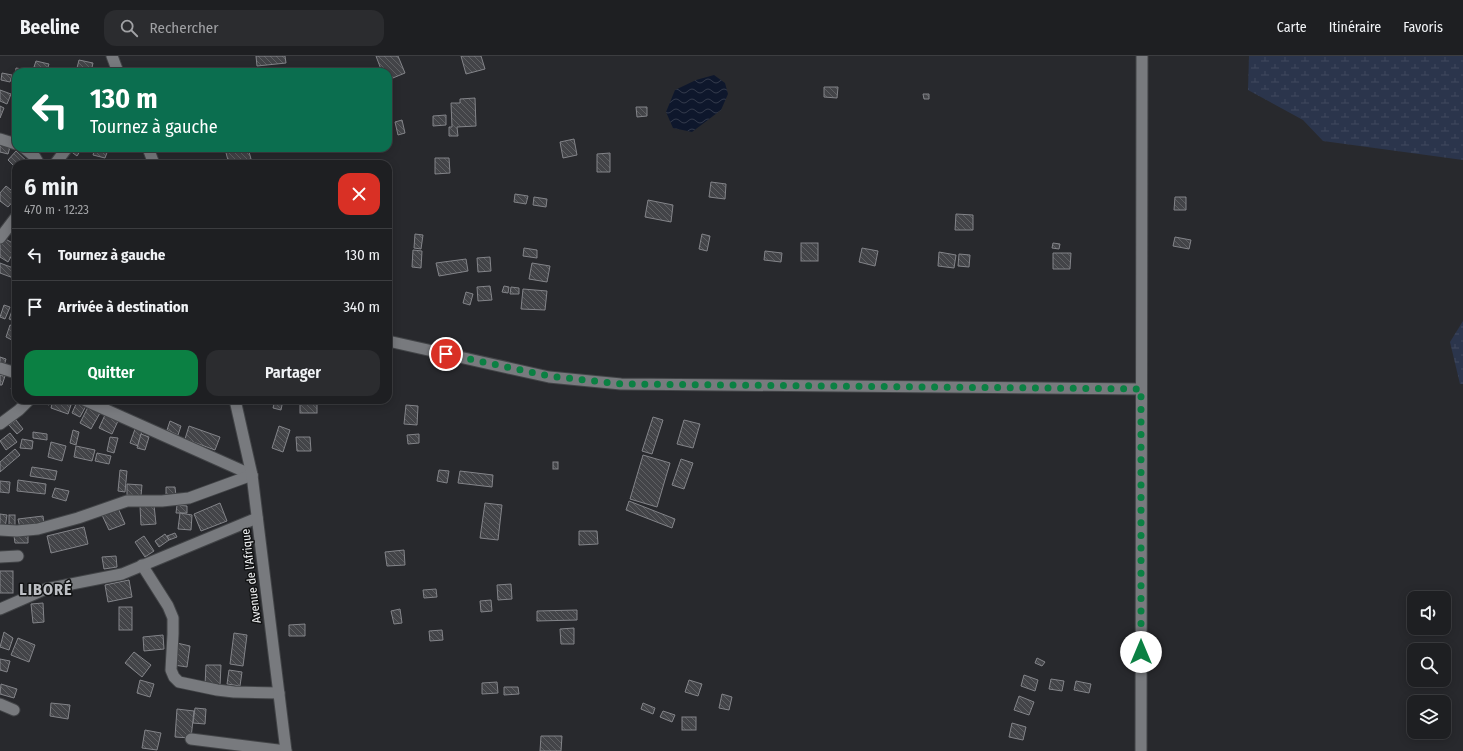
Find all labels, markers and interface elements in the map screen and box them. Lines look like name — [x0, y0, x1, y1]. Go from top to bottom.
search box — [104, 10, 384, 46]
text: Beeline — [20, 16, 80, 39]
icon: search — [118, 17, 140, 39]
text: Rechercher — [150, 19, 218, 37]
text: Carte — [1277, 19, 1307, 36]
text: Itinéraire — [1329, 19, 1381, 36]
text: Favoris — [1403, 19, 1443, 36]
text: 130 m — [90, 82, 158, 115]
icon: left — [24, 84, 76, 136]
text: Tournez à gauche — [90, 116, 218, 138]
text: 6 min — [24, 173, 79, 201]
button: close — [338, 173, 380, 215]
text: 470 m · 12:23 — [24, 202, 89, 217]
icon: left — [24, 244, 46, 266]
text: Tournez à gauche — [58, 246, 165, 264]
text: 130 m — [345, 246, 380, 264]
icon: arrive — [24, 296, 46, 318]
text: Arrivée à destination — [58, 298, 189, 316]
text: 340 m — [343, 298, 380, 316]
pin — [429, 337, 463, 371]
icon: arrive — [435, 343, 457, 365]
button: Quitter — [24, 350, 198, 396]
button: Partager — [206, 350, 380, 396]
street label: Avenue de l'Afrique — [238, 528, 264, 624]
district label: LIBORÉ — [19, 579, 73, 599]
map controls — [1407, 591, 1451, 739]
button: sound — [1407, 591, 1451, 635]
position arrow — [1120, 631, 1162, 673]
button: search — [1407, 643, 1451, 687]
button: layers — [1407, 695, 1451, 739]

